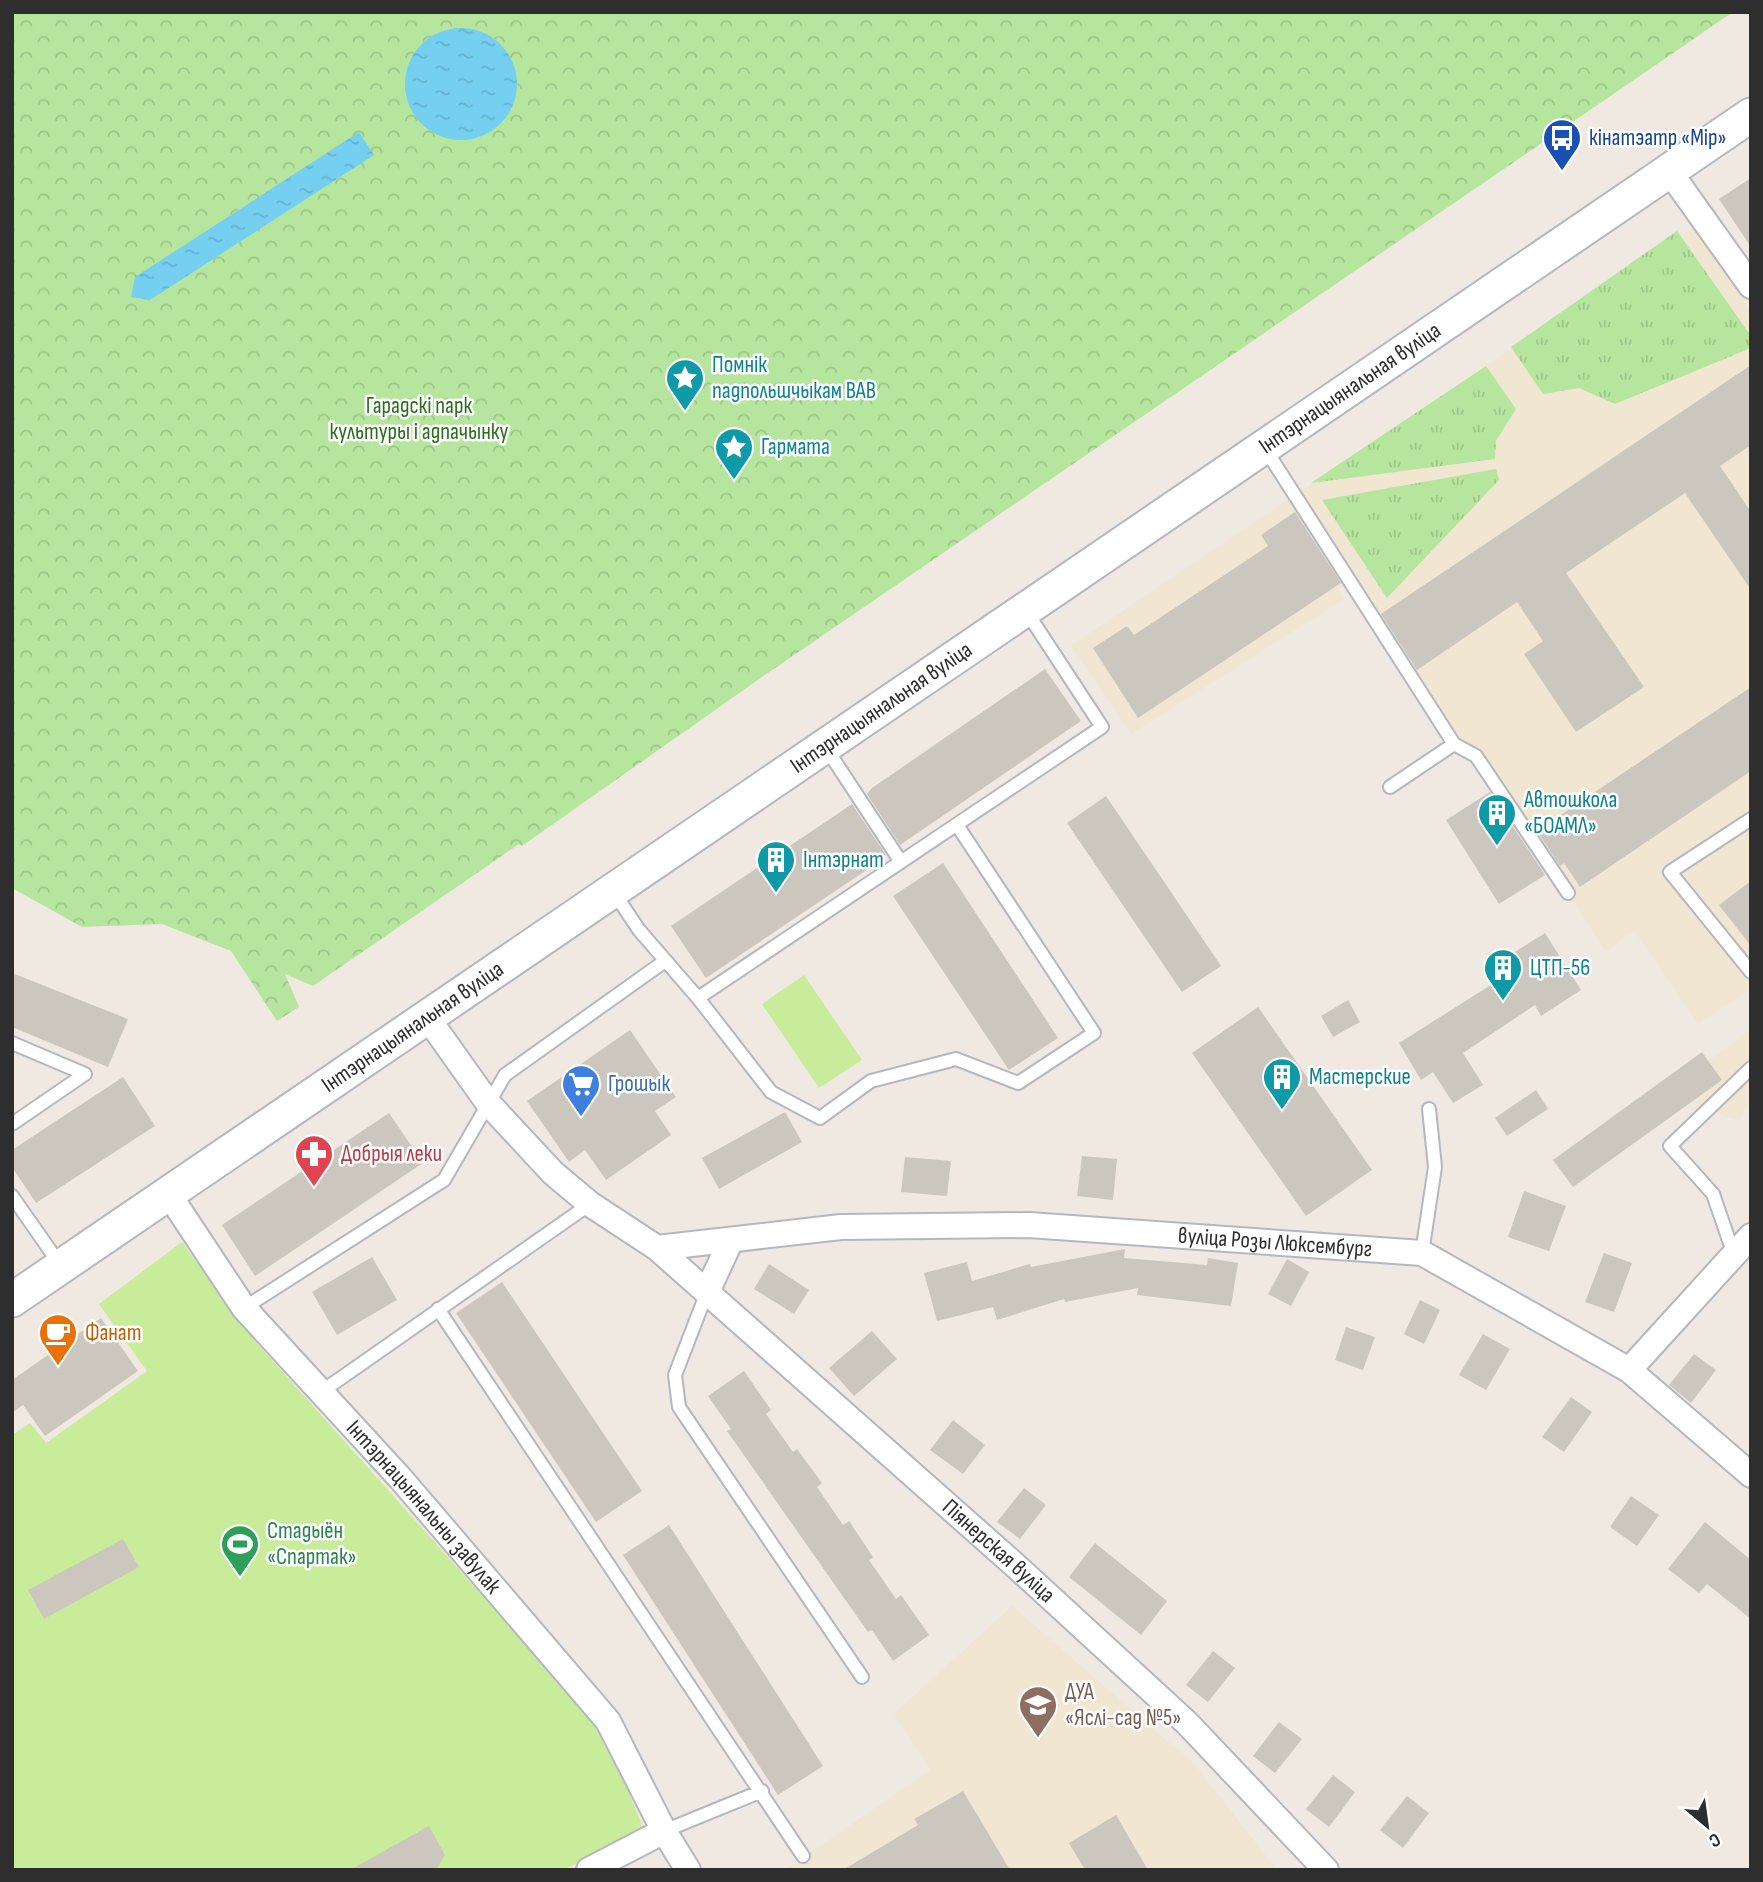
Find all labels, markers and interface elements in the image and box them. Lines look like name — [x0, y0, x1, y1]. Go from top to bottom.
bus stop icon: кінатэатр «Мір» — [1541, 117, 1583, 172]
place label: кінатэатр «Мір» — [1589, 124, 1727, 152]
street label: Інтэрнацыянальная вуліца — [1254, 317, 1446, 460]
place label: Помнік падпольшчыкам ВАВ — [712, 351, 876, 405]
place icon: Помнік падпольшчыкам ВАВ — [664, 357, 706, 412]
park label: Гарадскі парк культуры і адпачынку — [330, 392, 509, 446]
place icon: Гармата — [713, 426, 755, 481]
place label: Гармата — [761, 433, 830, 461]
street label: Інтэрнацыянальная вуліца — [785, 636, 978, 779]
place label: Автошкола «БОАМЛ» — [1523, 786, 1617, 840]
building icon: Автошкола «БОАМЛ» — [1476, 792, 1518, 847]
building icon: Інтэрнат — [755, 839, 797, 894]
place label: Інтэрнат — [803, 846, 884, 874]
building icon: ЦТП-56 — [1482, 947, 1524, 1002]
place label: ЦТП-56 — [1530, 954, 1590, 982]
street label: Інтэрнацыянальная вуліца — [317, 955, 509, 1099]
building icon: Мастерские — [1261, 1056, 1303, 1111]
supermarket icon: Грошык — [560, 1063, 602, 1118]
place label: Мастерские — [1309, 1063, 1411, 1091]
place label: Грошык — [608, 1070, 670, 1098]
pharmacy icon: Добрыя леки — [293, 1133, 335, 1188]
place label: Добрыя леки — [341, 1140, 442, 1168]
street label: вуліца Розы Люксембург — [1177, 1222, 1373, 1263]
cafe icon: Фанат — [37, 1312, 79, 1367]
place label: Фанат — [85, 1319, 142, 1347]
street label: Інтэрнацыянальны завулак — [340, 1415, 507, 1600]
street label: Піянерская вуліца — [936, 1493, 1061, 1609]
place label: Стадыён «Спартак» — [267, 1517, 357, 1571]
sports icon: Стадыён «Спартак» — [219, 1523, 261, 1578]
place label: ДУА «Яслі-сад №5» — [1065, 1678, 1181, 1732]
school or university icon: ДУА «Яслі-сад №5» — [1017, 1684, 1059, 1739]
north arrow — [1672, 1791, 1742, 1861]
text: С — [1704, 1827, 1724, 1852]

